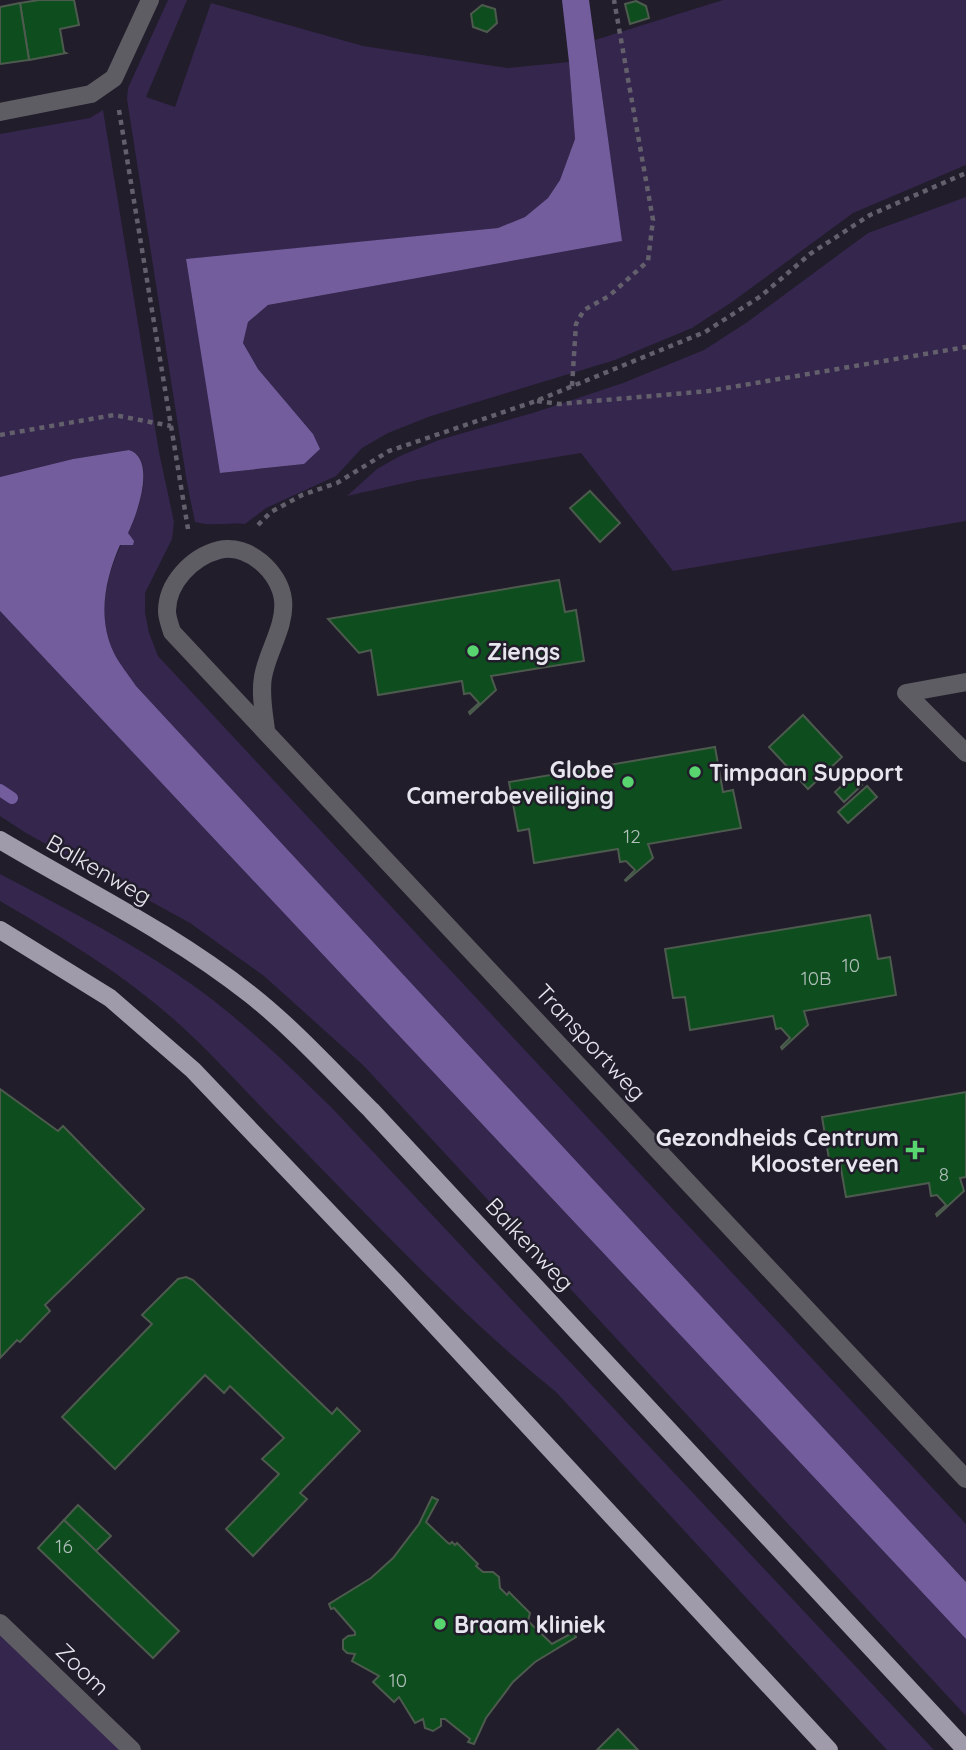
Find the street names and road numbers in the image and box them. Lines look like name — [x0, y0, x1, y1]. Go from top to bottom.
street label: Balkenweg — [41, 827, 157, 911]
street label: Transportweg — [530, 978, 652, 1106]
street label: Balkenweg — [480, 1191, 580, 1297]
street label: Zoom — [50, 1637, 116, 1701]

